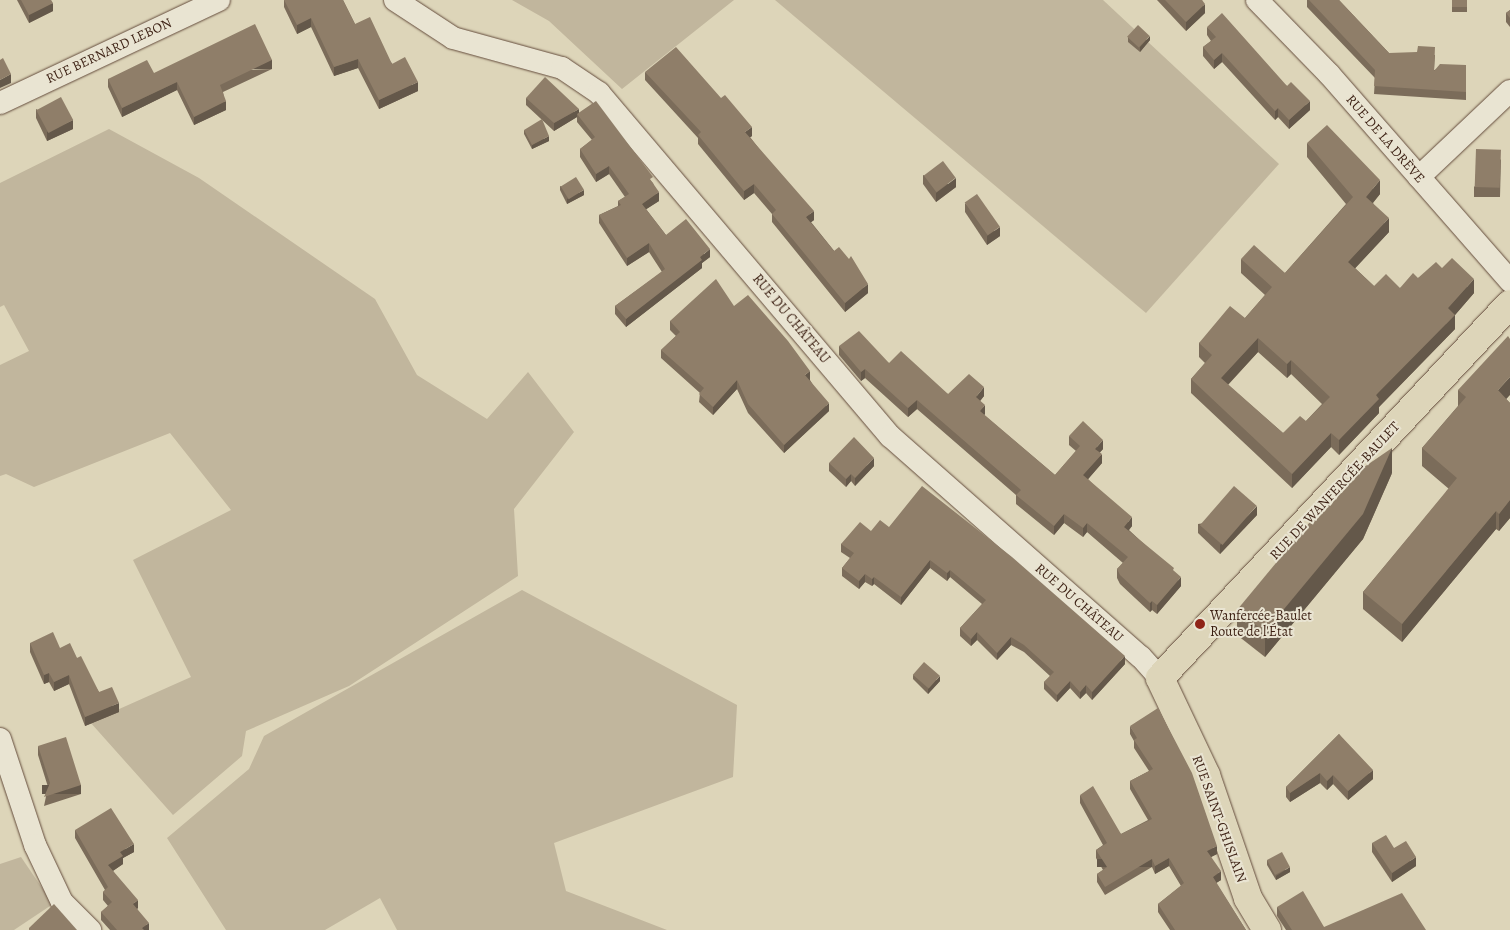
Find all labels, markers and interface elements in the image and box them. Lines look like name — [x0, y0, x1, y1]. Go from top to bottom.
street label: RUE BERNARD LEBON — [44, 15, 174, 87]
street label: RUE DE LA DRÈVE — [1342, 91, 1428, 187]
street label: RUE DU CHÂTEAU — [749, 271, 833, 367]
street label: RUE DE WANFERCÉE-BAULET — [1267, 418, 1403, 564]
street label: RUE DU CHÂTEAU — [1031, 560, 1127, 646]
place label: Wanfercée-Baulet Route de l'État — [1210, 608, 1312, 640]
marker: Wanfercée-Baulet Route de l'État — [1194, 618, 1206, 630]
street label: RUE SAINT-GHISLAIN — [1188, 753, 1250, 885]

